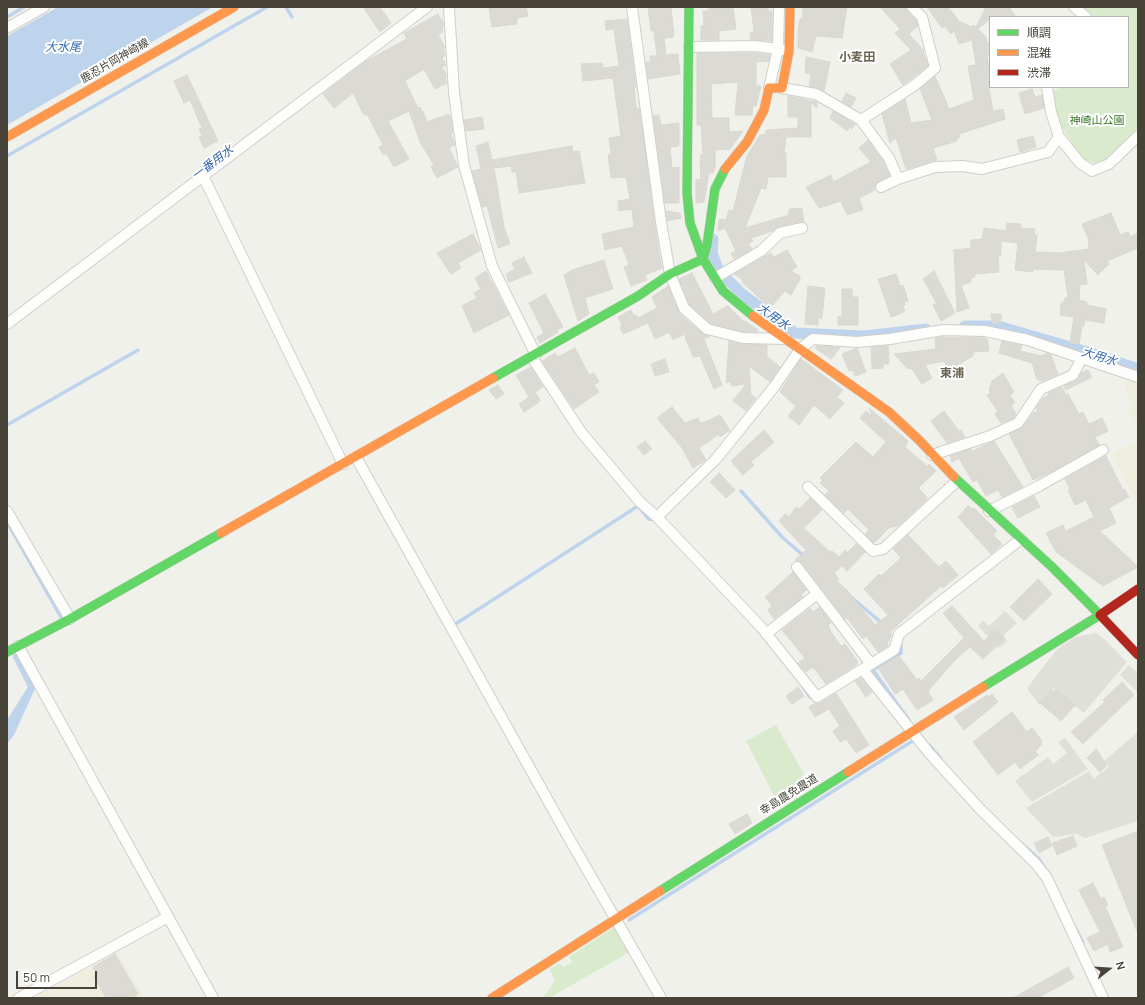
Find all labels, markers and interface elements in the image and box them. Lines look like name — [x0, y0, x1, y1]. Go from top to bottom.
legend — [989, 16, 1129, 88]
text: 順調 — [1027, 24, 1051, 41]
street label: 鹿忍片岡神崎線 — [78, 36, 152, 86]
water label: 大水尾 — [45, 41, 81, 55]
text: 混雑 — [1027, 44, 1051, 61]
district label: 小麦田 — [839, 51, 875, 65]
text: 渋滞 — [1027, 64, 1051, 81]
park label: 神崎山公園 — [1070, 114, 1124, 128]
water label: 一番用水 — [189, 143, 237, 183]
water label: 大用水 — [754, 301, 792, 333]
water label: 大用水 — [1080, 345, 1118, 369]
district label: 東浦 — [940, 367, 964, 381]
street label: 幸島農免農道 — [758, 772, 820, 818]
north arrow — [1089, 949, 1129, 989]
text: N — [1113, 959, 1129, 971]
scale bar — [18, 963, 99, 989]
text: 50 m — [23, 969, 50, 986]

